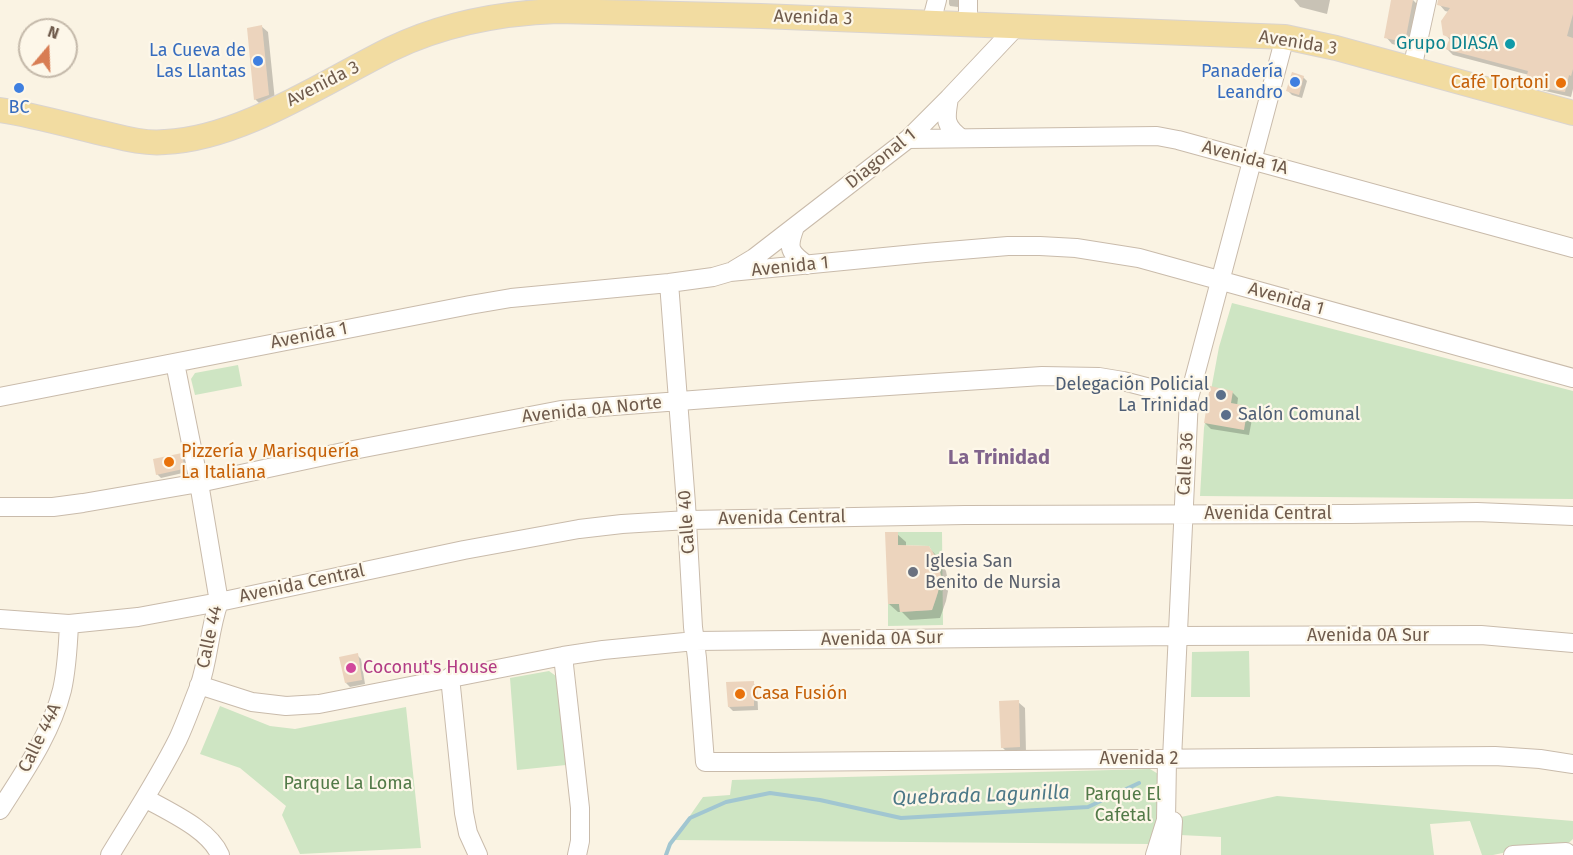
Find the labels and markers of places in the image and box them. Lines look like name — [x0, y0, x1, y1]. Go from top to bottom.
place label: Grupo DIASA — [1396, 33, 1498, 55]
marker: Grupo DIASA — [1503, 37, 1517, 51]
place label: La Cueva de Las Llantas — [149, 40, 246, 82]
marker: La Cueva de Las Llantas — [251, 54, 265, 68]
place label: Panadería Leandro — [1201, 61, 1283, 104]
place label: Café Tortoni — [1451, 72, 1549, 94]
marker: Panadería Leandro — [1288, 75, 1302, 89]
marker: Café Tortoni — [1554, 76, 1568, 90]
marker: BC — [12, 81, 26, 95]
place label: BC — [8, 97, 30, 119]
place label: Delegación Policial La Trinidad — [1055, 374, 1209, 416]
marker: Delegación Policial La Trinidad — [1214, 388, 1228, 402]
place label: Salón Comunal — [1238, 404, 1360, 426]
marker: Salón Comunal — [1219, 408, 1233, 422]
place label: Pizzería y Marisquería La Italiana — [181, 441, 359, 484]
marker: Pizzería y Marisquería La Italiana — [162, 455, 176, 469]
place label: Iglesia San Benito de Nursia — [925, 551, 1061, 594]
marker: Iglesia San Benito de Nursia — [906, 565, 920, 579]
place label: Coconut's House — [363, 657, 498, 679]
marker: Coconut's House — [344, 661, 358, 675]
place label: Casa Fusión — [752, 683, 847, 705]
marker: Casa Fusión — [733, 687, 747, 701]

